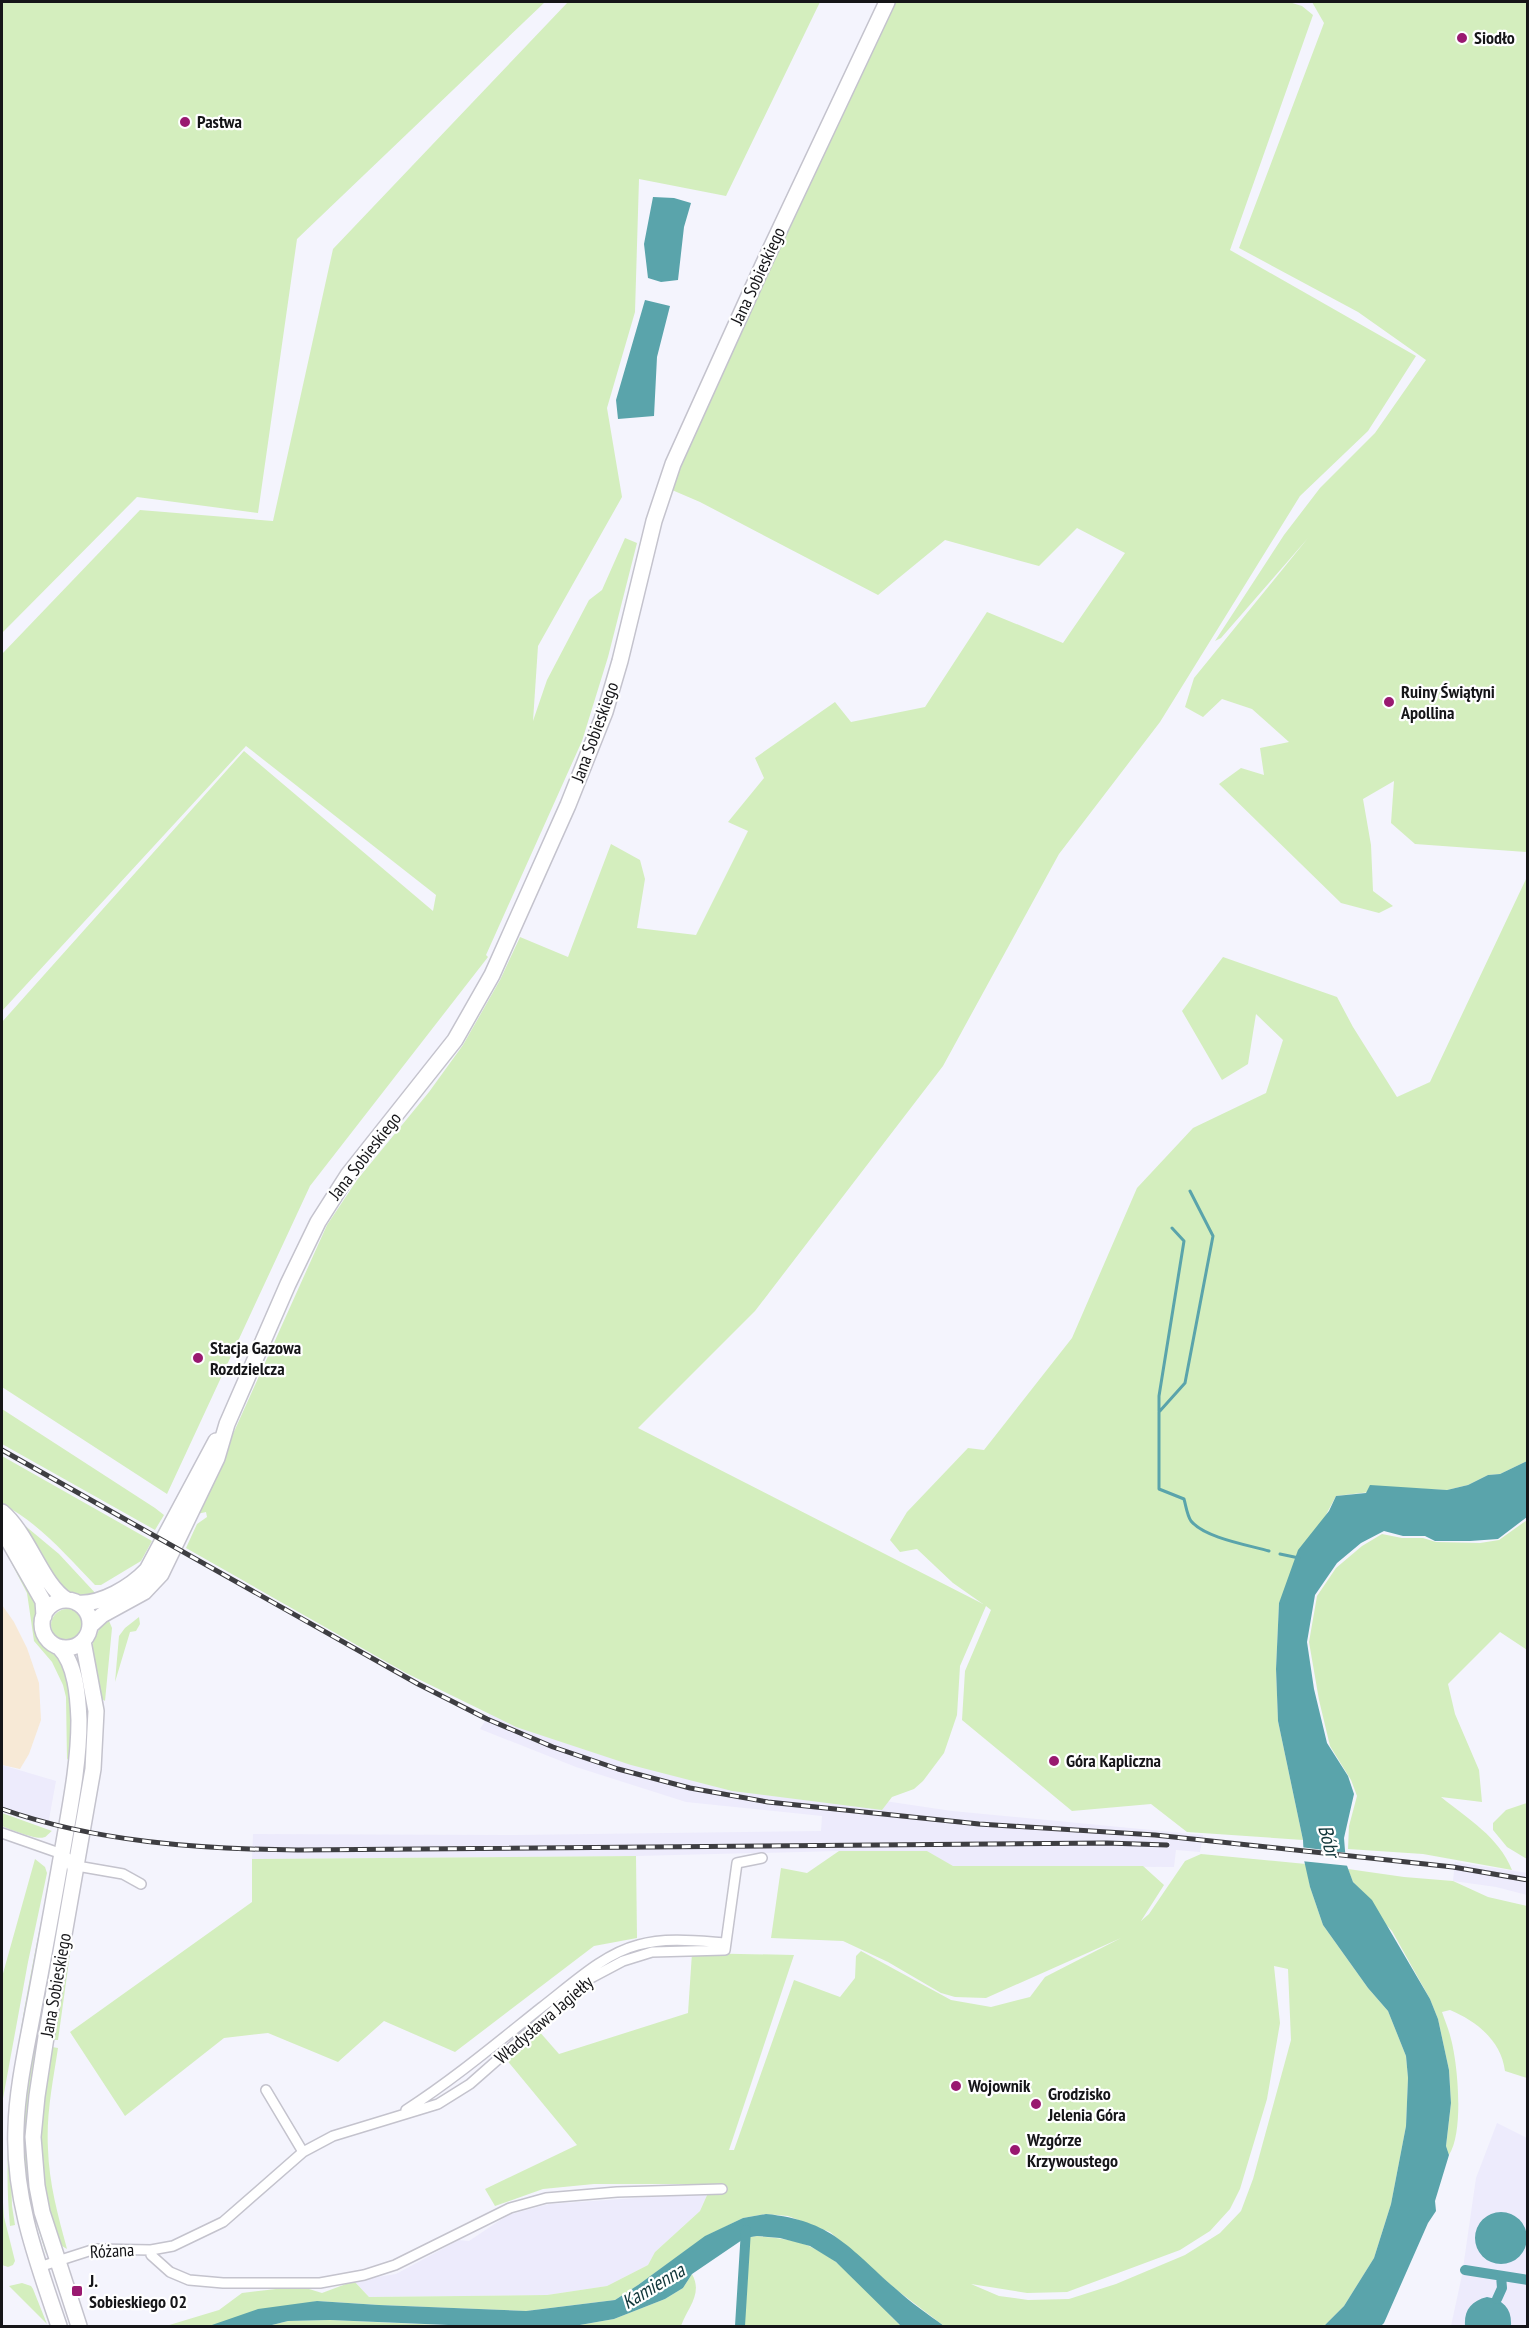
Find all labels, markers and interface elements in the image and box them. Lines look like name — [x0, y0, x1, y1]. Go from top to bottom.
place label: Siodło — [1474, 26, 1515, 49]
marker: Siodło — [1455, 31, 1469, 45]
place label: Pastwa — [197, 110, 242, 133]
marker: Pastwa — [178, 115, 192, 129]
street label: Jana Sobieskiego — [725, 223, 790, 329]
street label: Jana Sobieskiego — [565, 678, 623, 786]
place label: Ruiny Świątyni Apollina — [1400, 680, 1495, 724]
marker: Ruiny Świątyni Apollina — [1382, 695, 1396, 709]
street label: Jana Sobieskiego — [323, 1107, 406, 1205]
place label: Stacja Gazowa Rozdzielcza — [210, 1336, 301, 1380]
marker: Stacja Gazowa Rozdzielcza — [191, 1351, 205, 1365]
place label: Góra Kapliczna — [1066, 1749, 1161, 1772]
marker: Góra Kapliczna — [1047, 1754, 1061, 1768]
water label: Bóbr — [1312, 1822, 1346, 1862]
street label: Jana Sobieskiego — [35, 1931, 76, 2040]
street label: Władysława Jagiełły — [490, 1970, 598, 2069]
place label: Wojownik — [967, 2074, 1031, 2097]
marker: Wojownik — [949, 2079, 963, 2093]
place label: Grodzisko Jelenia Góra — [1047, 2082, 1126, 2126]
marker: Grodzisko Jelenia Góra — [1029, 2097, 1043, 2111]
place label: Wzgórze Krzywoustego — [1026, 2128, 1118, 2172]
marker: Wzgórze Krzywoustego — [1008, 2143, 1022, 2157]
street label: Różana — [89, 2238, 135, 2263]
water label: Kamienna — [617, 2257, 690, 2315]
place label: J. Sobieskiego 02 — [88, 2269, 187, 2313]
marker: J. Sobieskiego 02 — [70, 2284, 84, 2298]

